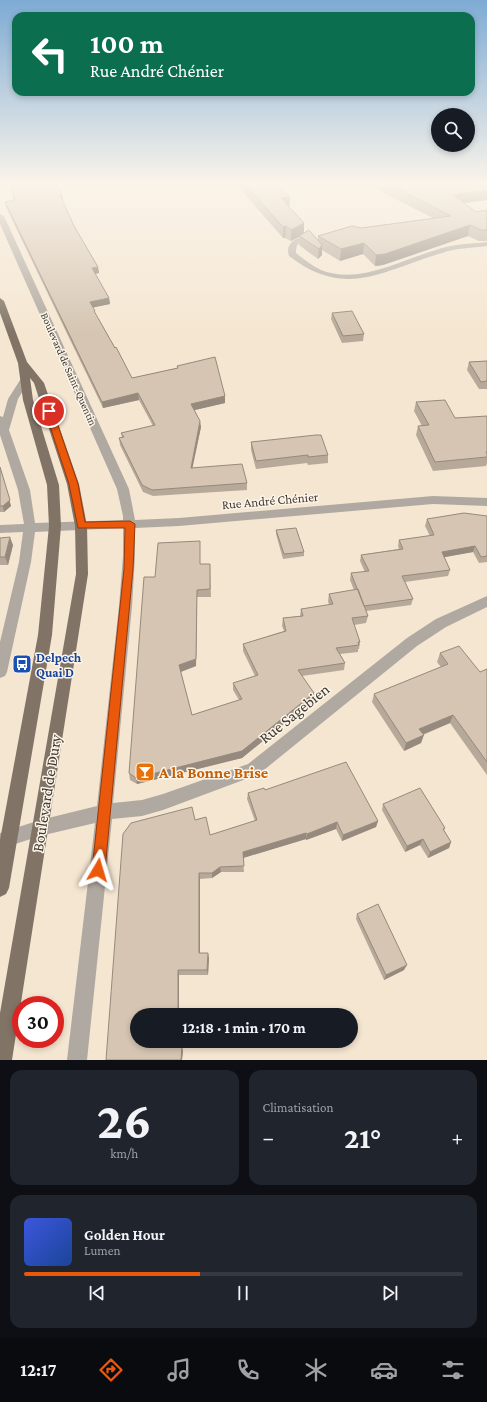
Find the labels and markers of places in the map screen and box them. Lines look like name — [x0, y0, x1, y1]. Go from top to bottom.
pin — [32, 394, 66, 428]
place label: Delpech Quai D — [36, 650, 82, 680]
bus stop icon: Delpech Quai D — [11, 653, 33, 675]
bar icon: A la Bonne Brise — [134, 761, 156, 783]
place label: A la Bonne Brise — [158, 764, 269, 781]

